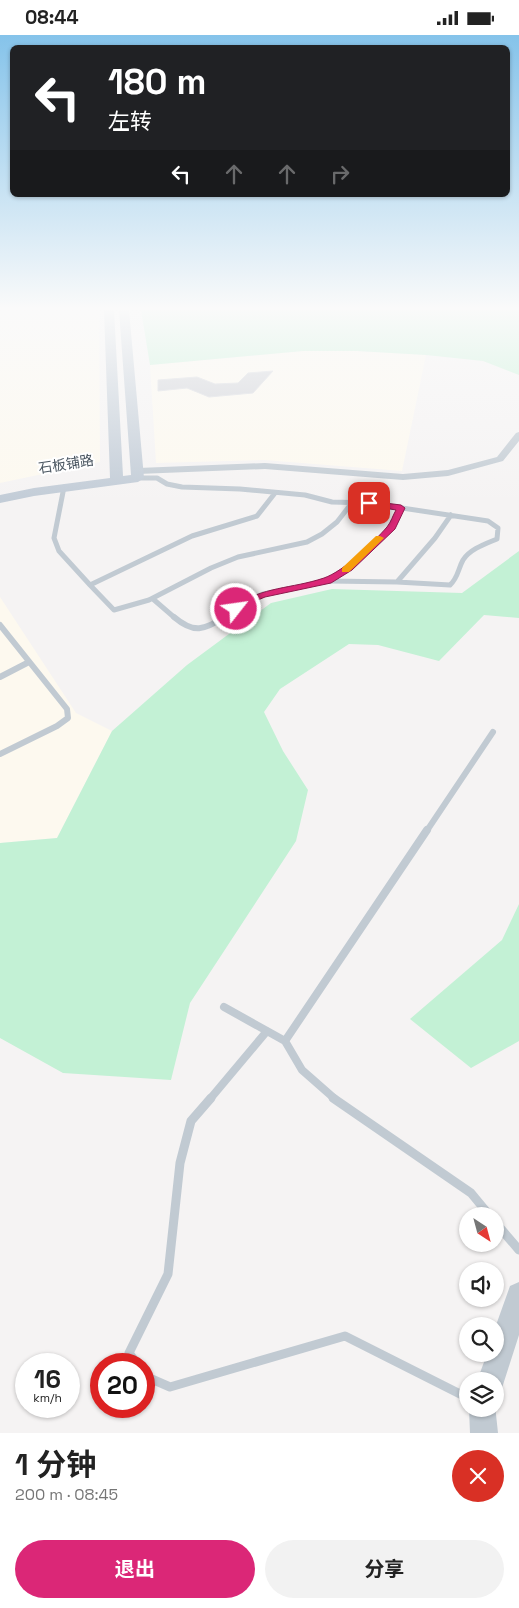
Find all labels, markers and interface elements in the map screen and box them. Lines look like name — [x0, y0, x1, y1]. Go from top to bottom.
text: 08:44 — [25, 5, 79, 30]
text: 180 m — [108, 60, 206, 104]
icon: left — [25, 65, 90, 130]
text: 左转 — [108, 107, 152, 135]
icon: left — [167, 160, 195, 188]
icon: ahead — [220, 160, 248, 188]
icon: ahead — [273, 160, 301, 188]
icon: right — [326, 160, 354, 188]
street label: 石板铺路 — [37, 451, 95, 477]
pin — [348, 482, 390, 524]
icon: arrive — [355, 489, 383, 517]
position arrow — [209, 582, 261, 634]
north arrow — [459, 1207, 504, 1253]
map controls — [459, 1207, 504, 1417]
button: sound — [459, 1262, 504, 1307]
button: search — [459, 1317, 504, 1362]
speed limit sign: 20 — [90, 1353, 155, 1418]
text: 16 — [34, 1363, 61, 1395]
button: layers — [459, 1372, 504, 1417]
text: km/h — [33, 1390, 62, 1406]
text: 1 分钟 — [15, 1445, 96, 1484]
button: close — [452, 1450, 504, 1502]
text: 200 m · 08:45 — [15, 1484, 118, 1505]
button: 退出 — [15, 1540, 255, 1598]
button: 分享 — [265, 1540, 504, 1598]

